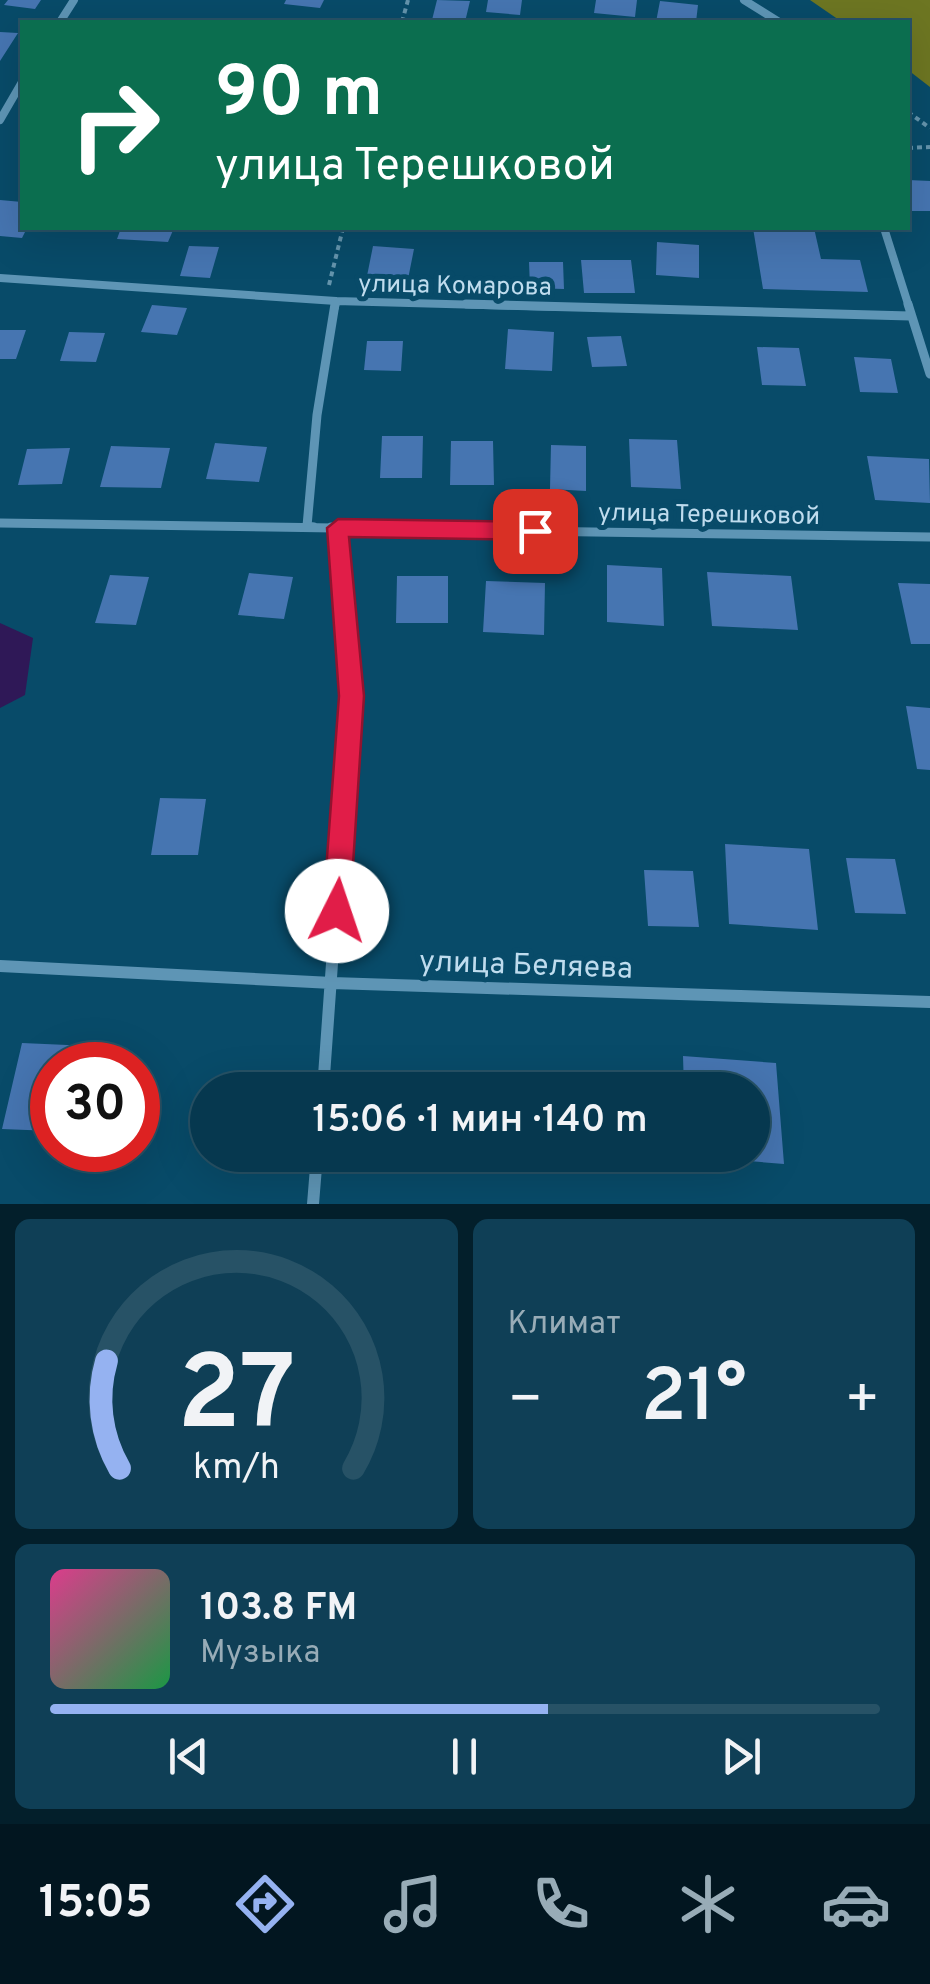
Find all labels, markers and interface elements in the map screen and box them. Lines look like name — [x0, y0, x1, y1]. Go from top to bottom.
text: 90 m — [215, 52, 383, 141]
icon: right — [50, 60, 180, 190]
text: улица Терешковой — [215, 139, 615, 196]
street label: улица Комарова — [358, 269, 552, 305]
pin — [493, 489, 578, 574]
street label: улица Терешковой — [598, 498, 820, 534]
icon: arrive — [508, 504, 563, 559]
position arrow — [285, 859, 389, 963]
street label: улица Беляева — [418, 944, 633, 989]
speed limit sign: 30 — [30, 1042, 160, 1172]
text: 15:06 · 1 мин · 140 m — [312, 1097, 648, 1146]
text: Климат — [508, 1305, 621, 1345]
text: 27 — [177, 1334, 295, 1466]
text: 21° — [641, 1353, 747, 1448]
text: − — [508, 1367, 543, 1437]
text: + — [845, 1367, 880, 1437]
text: km/h — [193, 1446, 280, 1492]
text: 103.8 FM — [200, 1585, 357, 1634]
text: Музыка — [200, 1634, 320, 1674]
icon: previous — [161, 1729, 216, 1784]
icon: pause — [437, 1729, 492, 1784]
icon: next — [714, 1729, 769, 1784]
icon: directions — [230, 1869, 300, 1939]
icon: music — [378, 1869, 448, 1939]
icon: phone — [526, 1869, 596, 1939]
icon: climate — [673, 1869, 743, 1939]
icon: car — [821, 1869, 891, 1939]
text: 15:05 — [39, 1876, 152, 1933]

